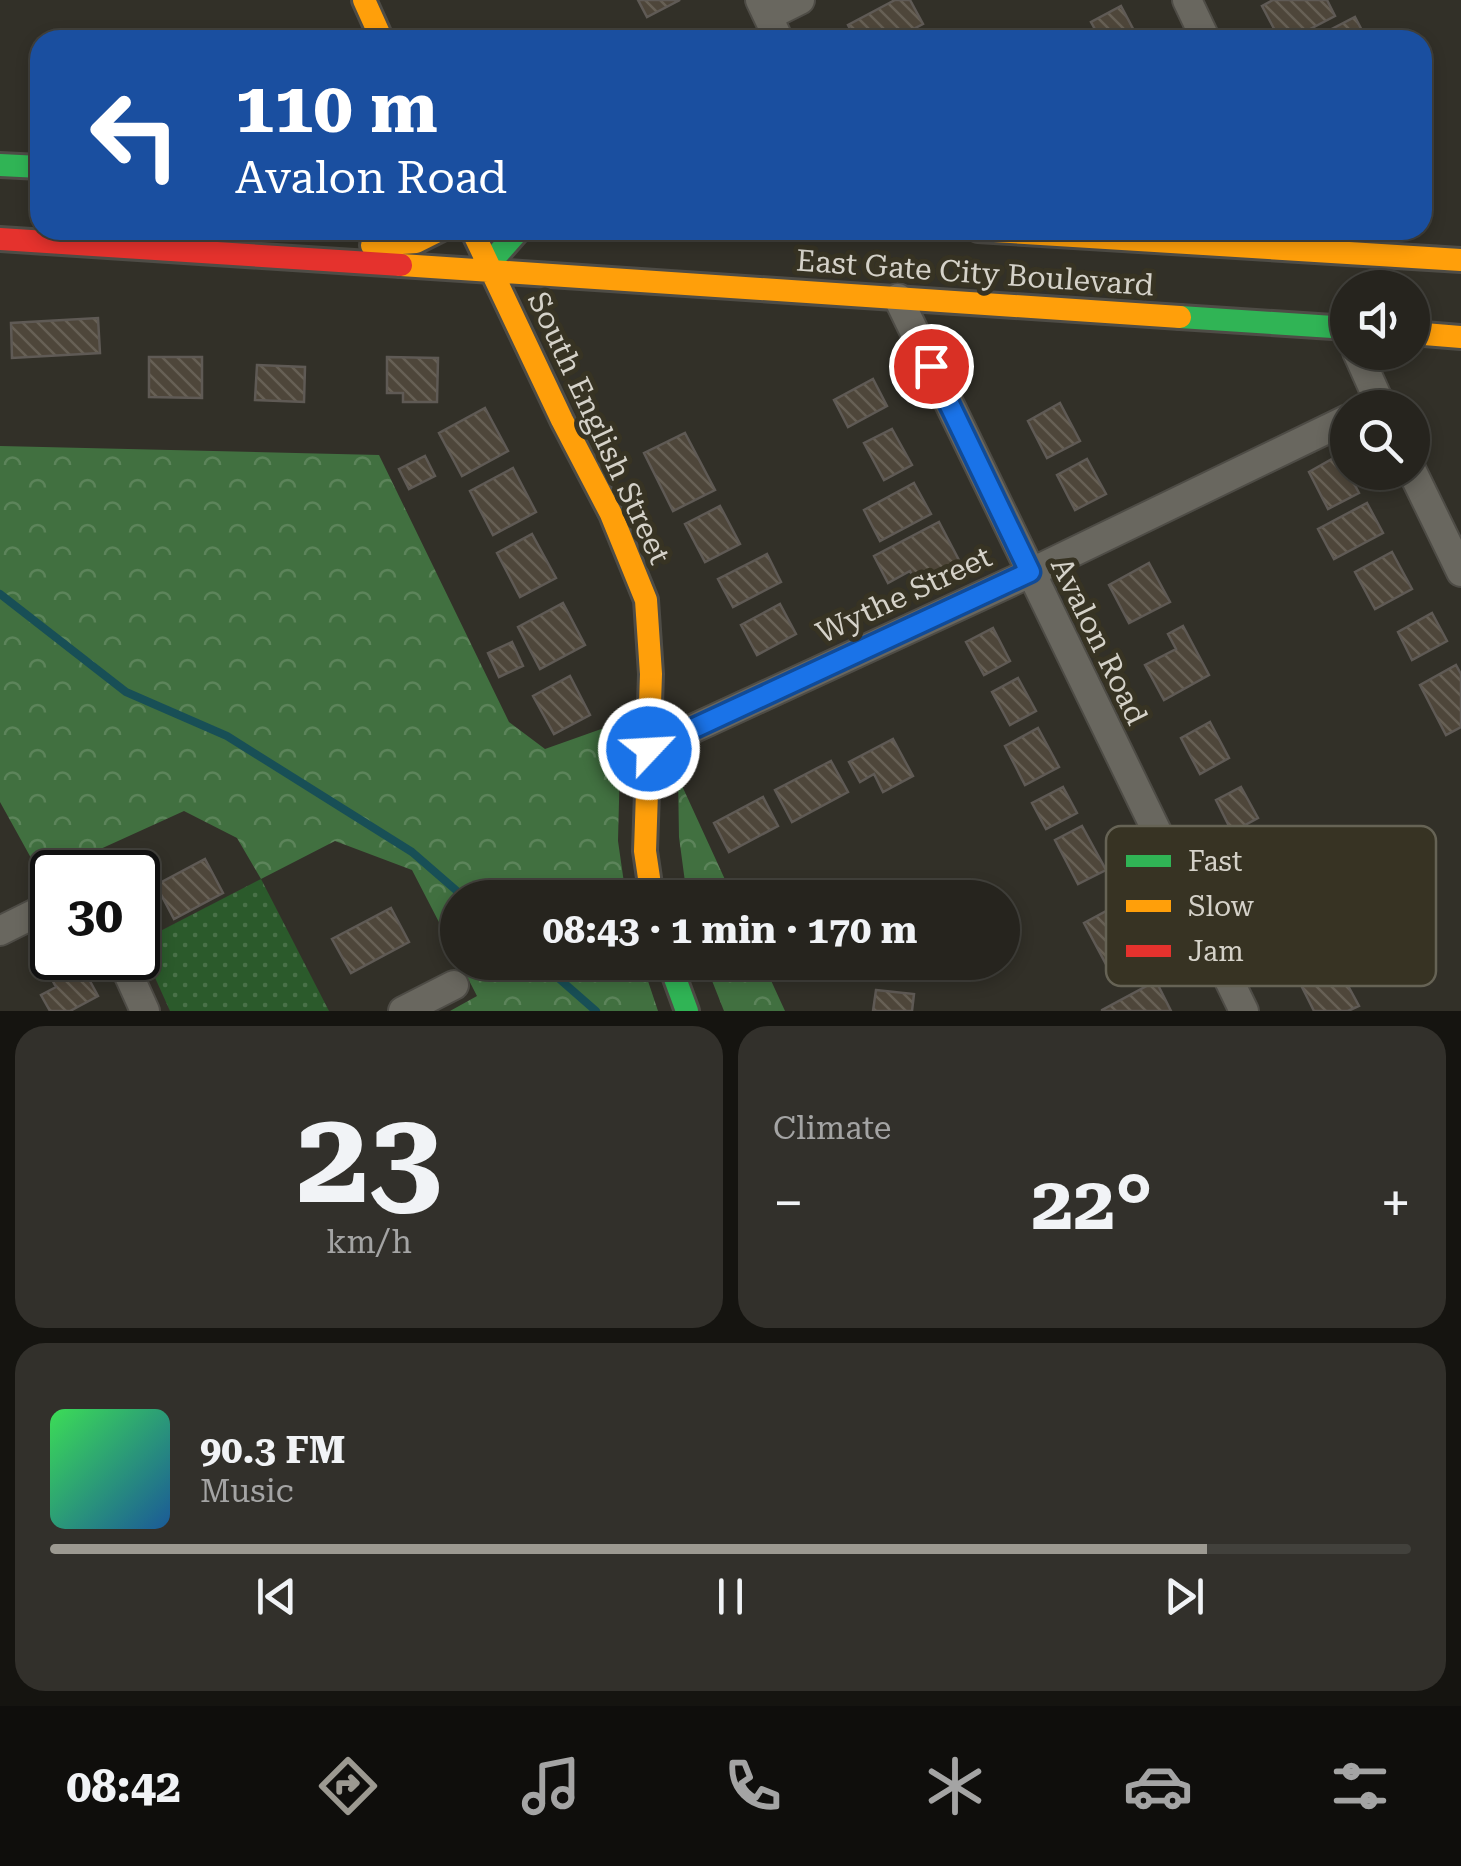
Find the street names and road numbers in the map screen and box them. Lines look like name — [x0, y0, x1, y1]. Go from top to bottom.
street label: East Gate City Boulevard — [795, 243, 1155, 302]
street label: South English Street — [521, 286, 678, 569]
street label: Wythe Street — [811, 539, 997, 650]
street label: Avalon Road — [1044, 552, 1155, 730]

